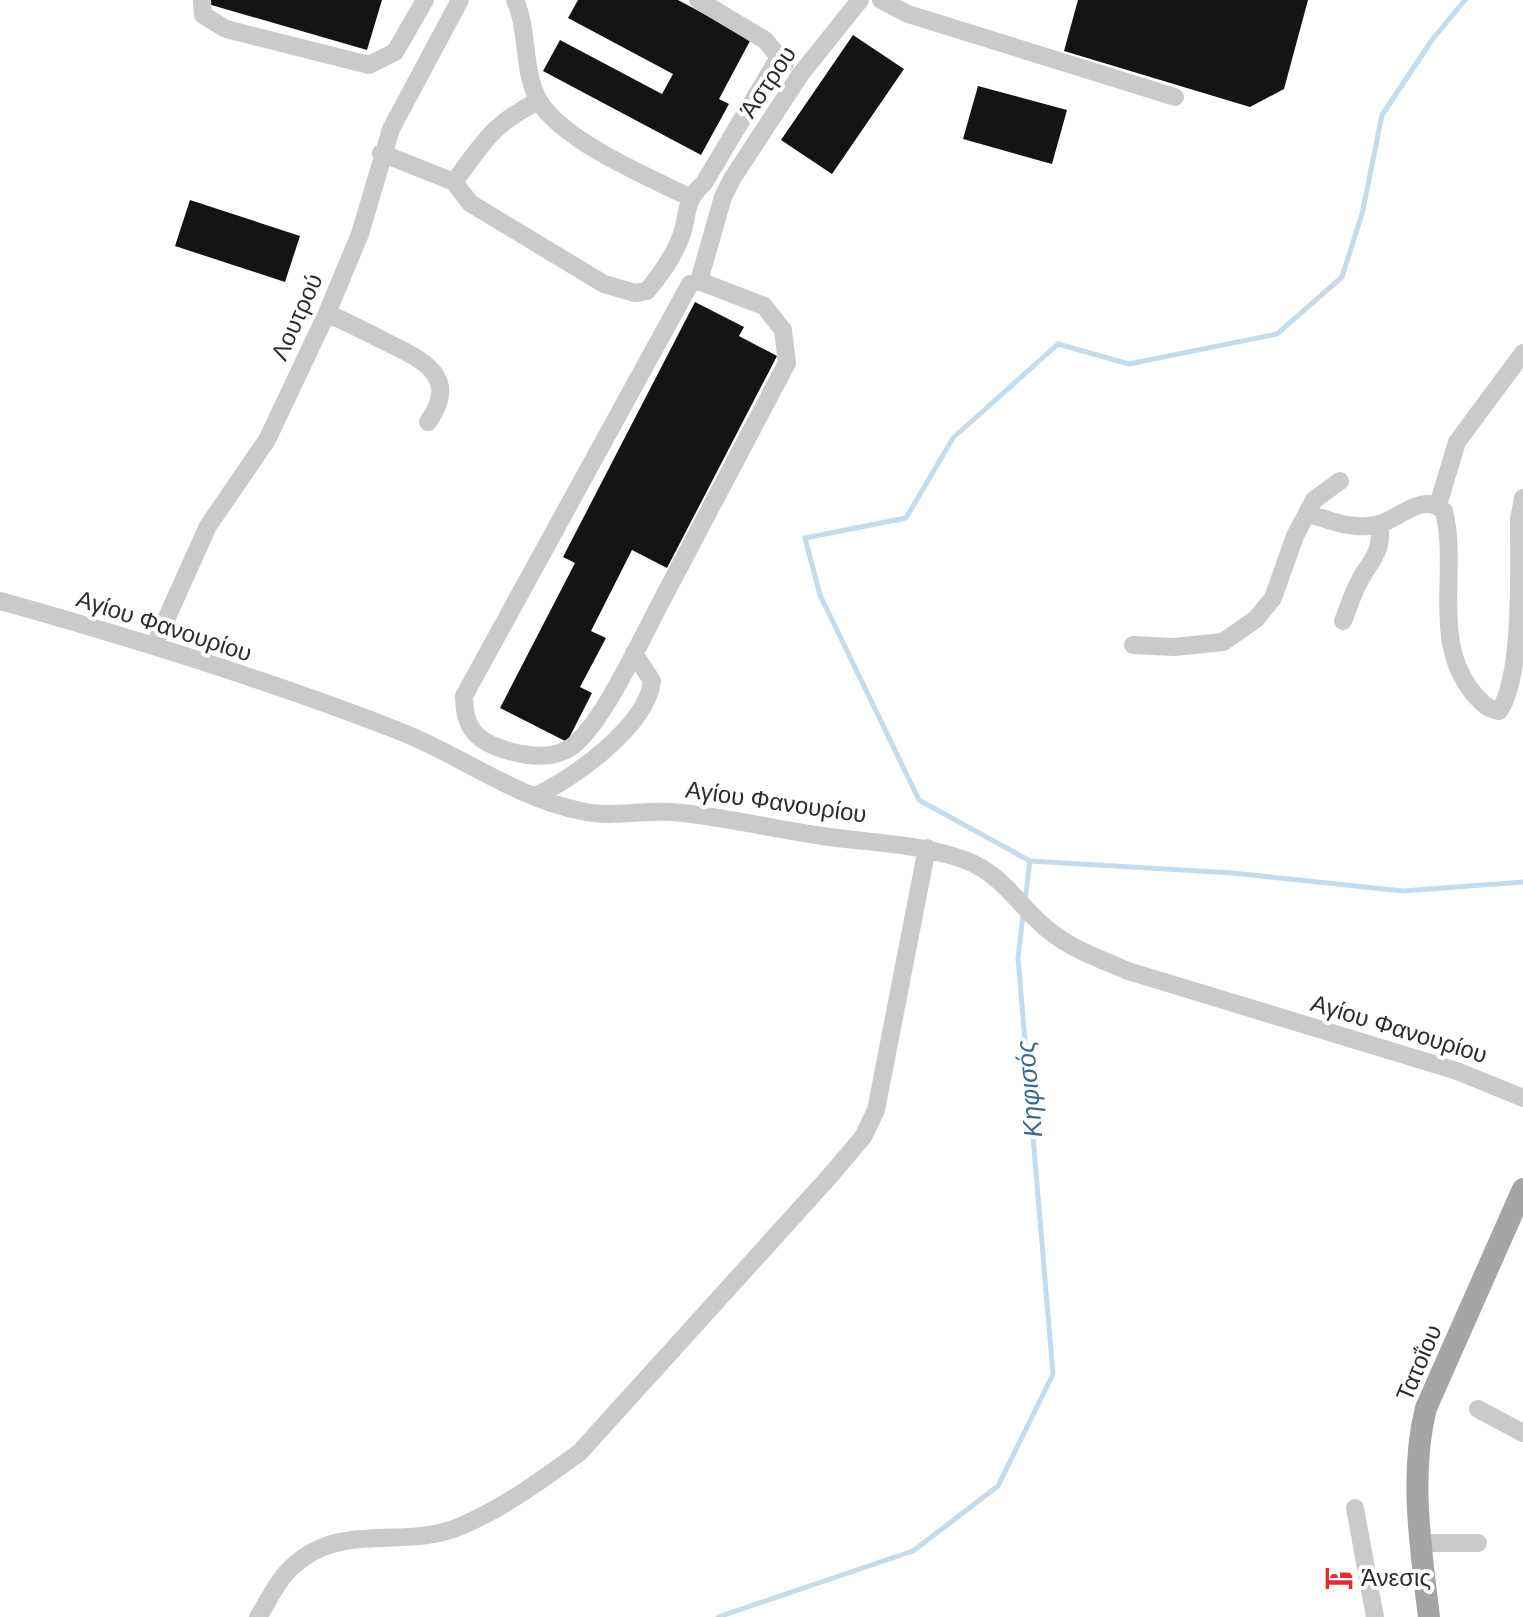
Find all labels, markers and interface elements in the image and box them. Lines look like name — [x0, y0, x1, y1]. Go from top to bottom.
street label: Άστρου — [732, 40, 803, 124]
street label: Λουτρού — [264, 268, 329, 365]
street label: Αγίου Φανουρίου — [72, 583, 256, 668]
street label: Αγίου Φανουρίου — [683, 773, 869, 830]
street label: Αγίου Φανουρίου — [1307, 987, 1491, 1070]
water label: Κηφισός — [1008, 1039, 1050, 1139]
street label: Τατοΐου — [1389, 1320, 1448, 1406]
place label: Άνεσις — [1361, 1562, 1431, 1593]
hotel icon: Άνεσις — [1324, 1563, 1354, 1593]

